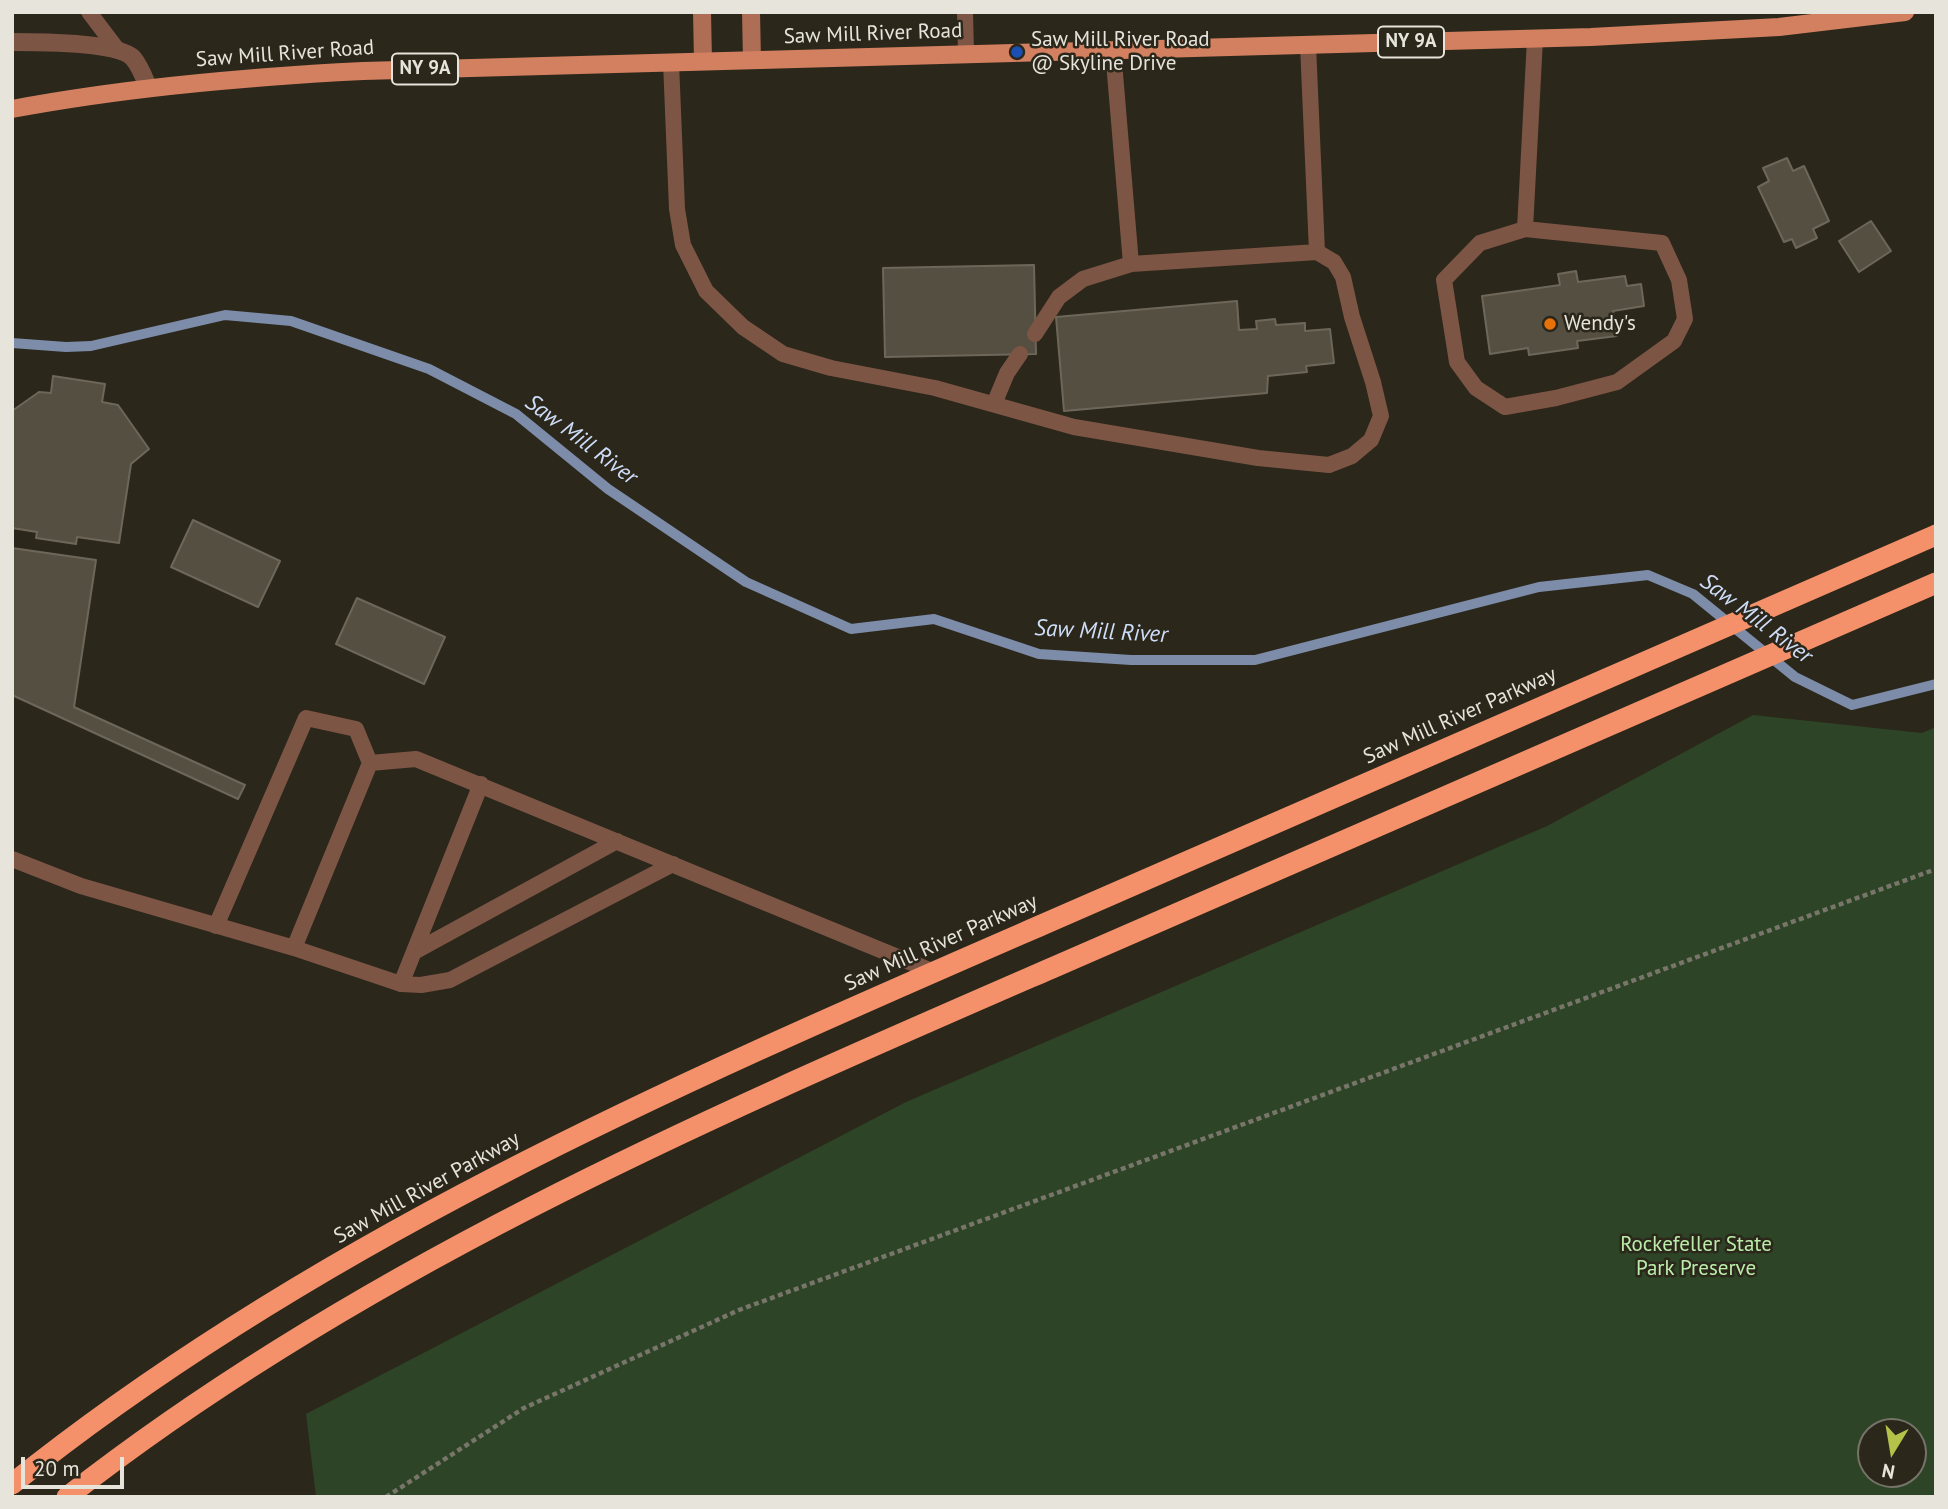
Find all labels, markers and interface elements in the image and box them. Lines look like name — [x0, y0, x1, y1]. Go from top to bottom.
street label: Saw Mill River Road — [783, 18, 963, 50]
road number: NY 9A — [1378, 26, 1444, 58]
place label: Saw Mill River Road @ Skyline Drive — [1031, 27, 1210, 77]
street label: Saw Mill River Road — [195, 35, 375, 73]
marker: Saw Mill River Road @ Skyline Drive — [1009, 44, 1025, 60]
road number: NY 9A — [392, 54, 458, 85]
place label: Wendy's — [1564, 311, 1636, 337]
marker: Wendy's — [1542, 316, 1558, 332]
water label: Saw Mill River — [519, 389, 643, 491]
water label: Saw Mill River — [1694, 568, 1818, 670]
water label: Saw Mill River — [1034, 615, 1168, 649]
street label: Saw Mill River Parkway — [1360, 662, 1560, 770]
street label: Saw Mill River Parkway — [841, 889, 1041, 997]
street label: Saw Mill River Parkway — [330, 1126, 524, 1250]
park label: Rockefeller State Park Preserve — [1620, 1232, 1772, 1282]
north arrow — [1857, 1418, 1927, 1488]
scale bar — [24, 1442, 128, 1486]
text: 20 m — [34, 1455, 80, 1482]
text: N — [1880, 1459, 1897, 1485]

